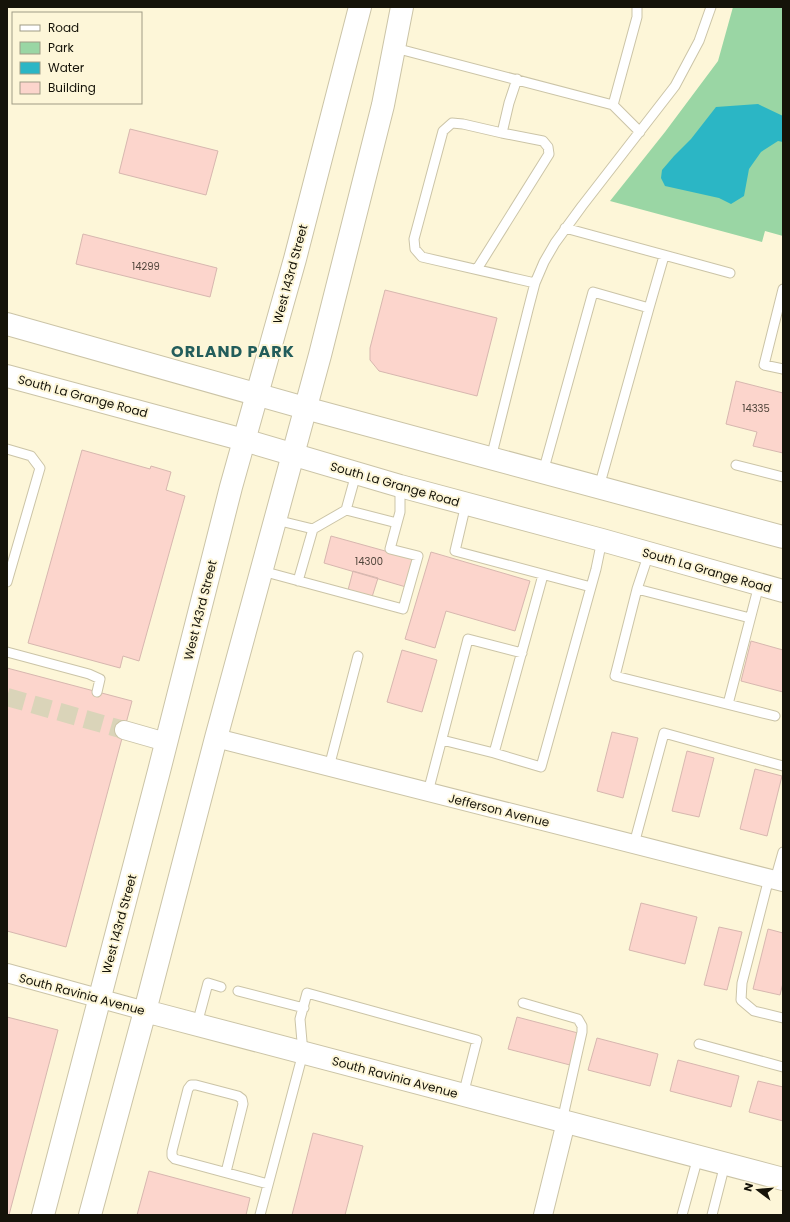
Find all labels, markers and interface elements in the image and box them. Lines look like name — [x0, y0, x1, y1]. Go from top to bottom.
legend — [12, 12, 142, 104]
text: Road — [48, 19, 79, 36]
text: Park — [48, 39, 75, 56]
text: Water — [48, 59, 85, 76]
text: Building — [48, 79, 96, 96]
street label: West 143rd Street — [269, 222, 311, 326]
house number: 14299 — [132, 259, 160, 274]
district label: ORLAND PARK — [171, 340, 295, 363]
street label: South La Grange Road — [16, 370, 150, 422]
house number: 14335 — [742, 401, 770, 416]
street label: South La Grange Road — [328, 457, 462, 511]
street label: South La Grange Road — [640, 543, 774, 597]
house number: 14300 — [355, 554, 383, 569]
street label: West 143rd Street — [179, 558, 221, 662]
street label: Jefferson Avenue — [447, 789, 551, 831]
street label: West 143rd Street — [98, 872, 140, 976]
street label: South Ravinia Avenue — [17, 969, 147, 1019]
street label: South Ravinia Avenue — [330, 1052, 460, 1102]
north arrow — [738, 1170, 778, 1210]
text: N — [740, 1181, 757, 1193]

